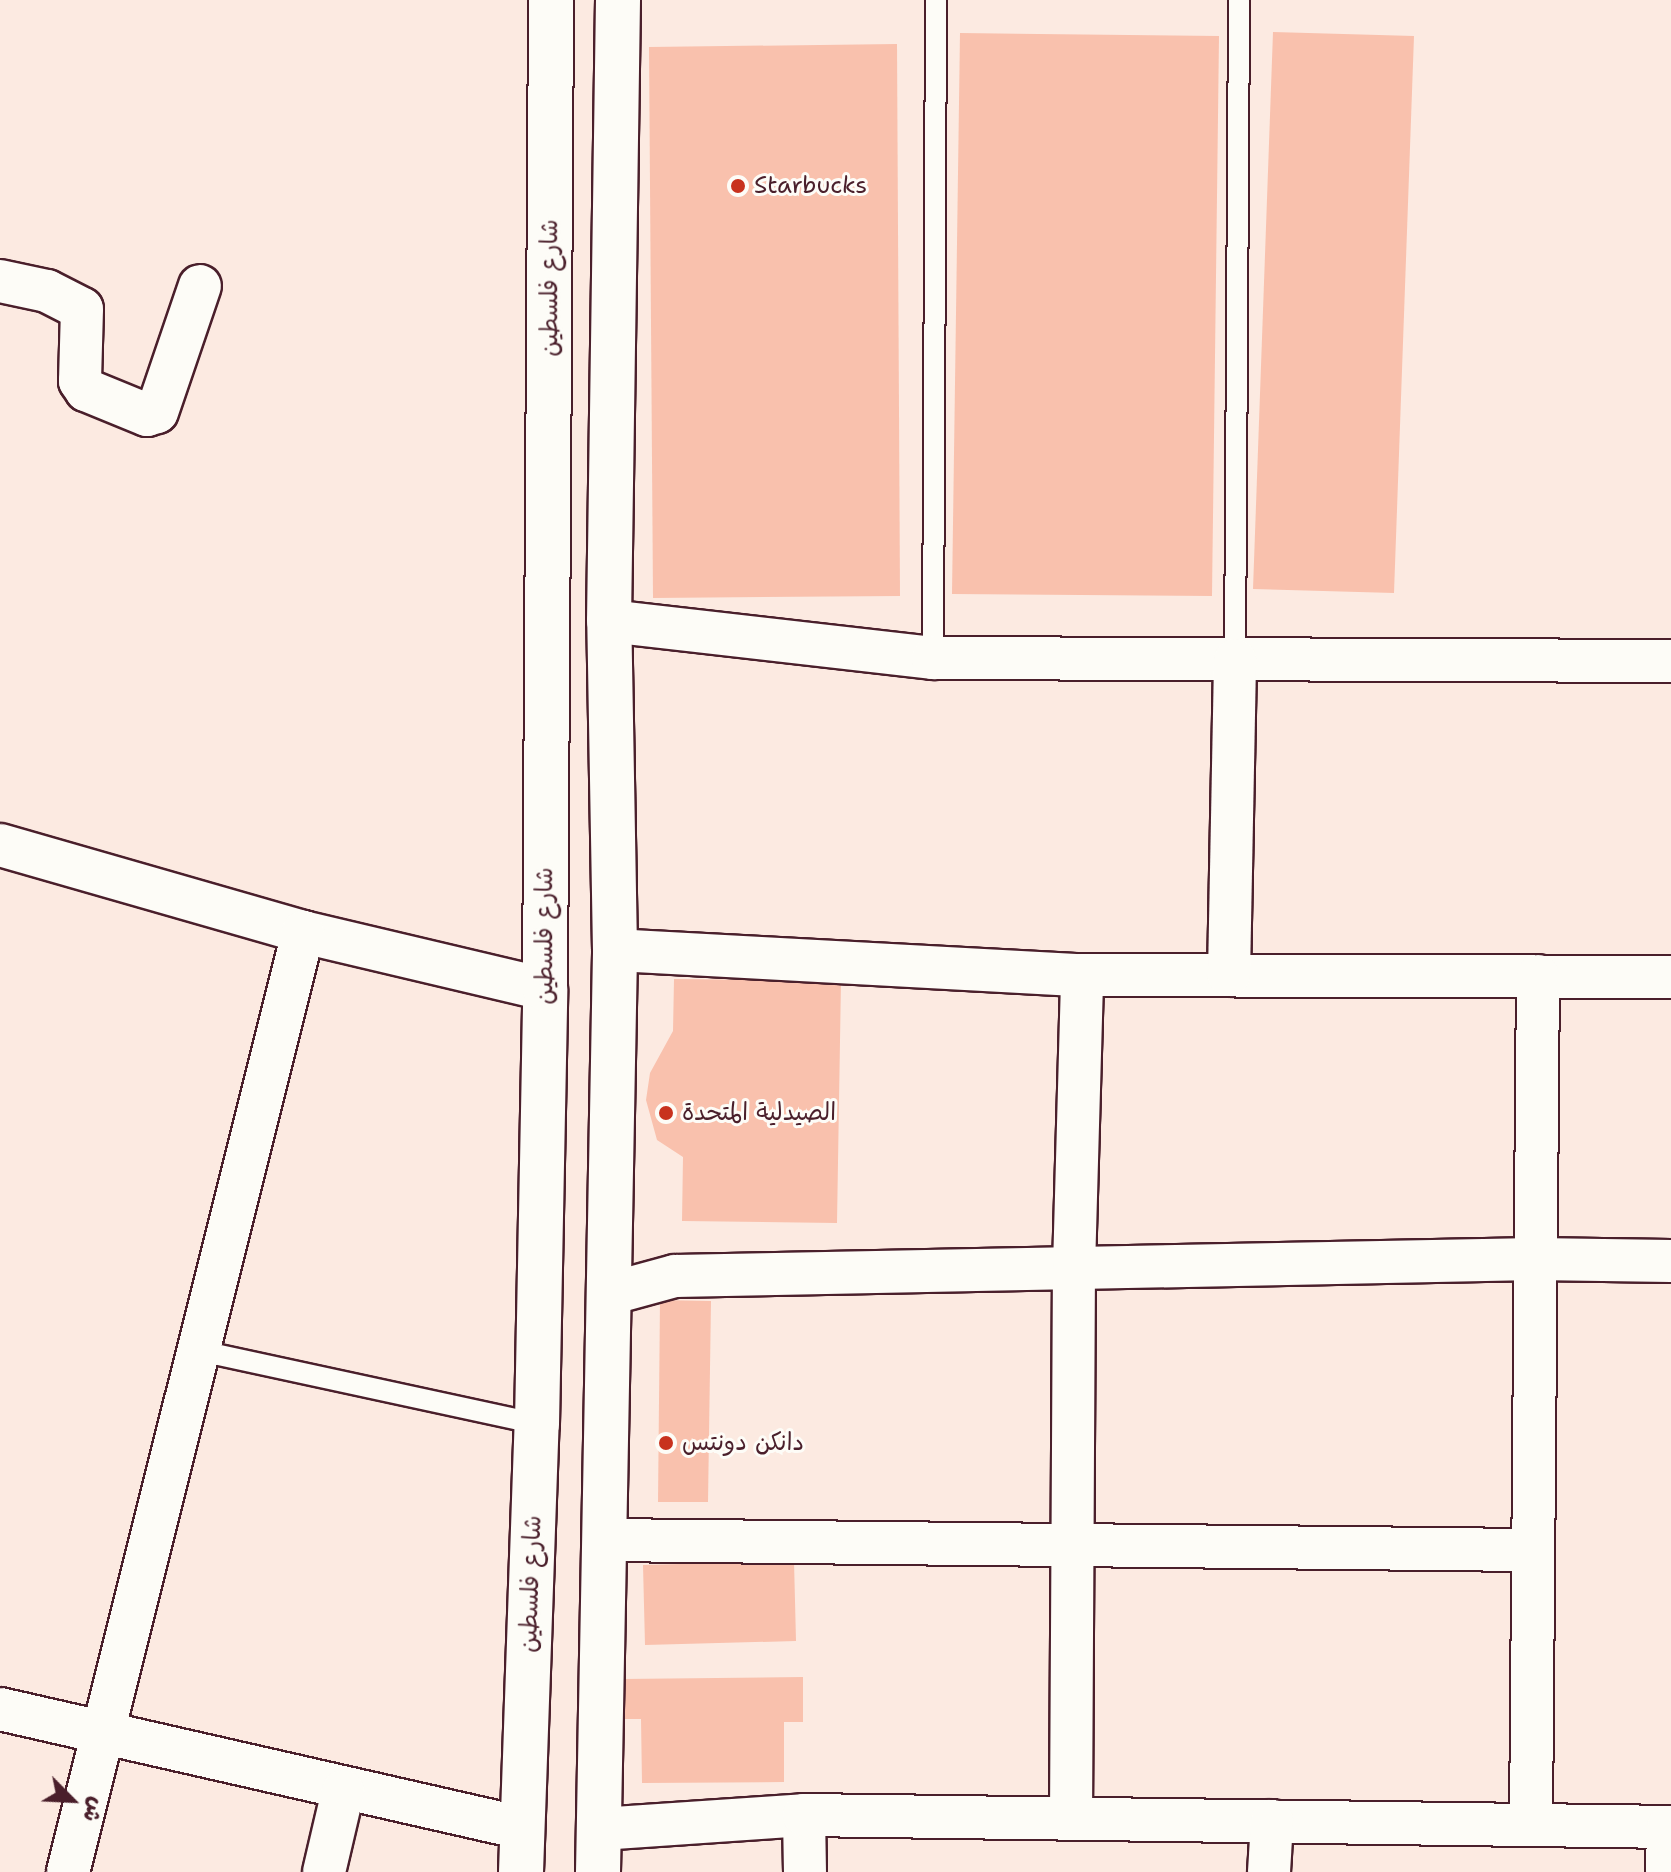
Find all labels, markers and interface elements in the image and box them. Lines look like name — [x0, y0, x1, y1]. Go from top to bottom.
place label: Starbucks — [754, 172, 867, 200]
marker: Starbucks — [729, 177, 747, 195]
street label: شارع فلسطين — [536, 219, 564, 357]
street label: شارع فلسطين — [531, 867, 559, 1005]
place label: الصيدلية المتحدة — [682, 1099, 836, 1127]
marker: الصيدلية المتحدة — [657, 1104, 675, 1122]
place label: دانكن دونتس — [682, 1429, 804, 1457]
marker: دانكن دونتس — [657, 1434, 675, 1452]
street label: شارع فلسطين — [514, 1515, 548, 1653]
north arrow — [32, 1760, 112, 1840]
text: ش — [76, 1793, 113, 1827]

